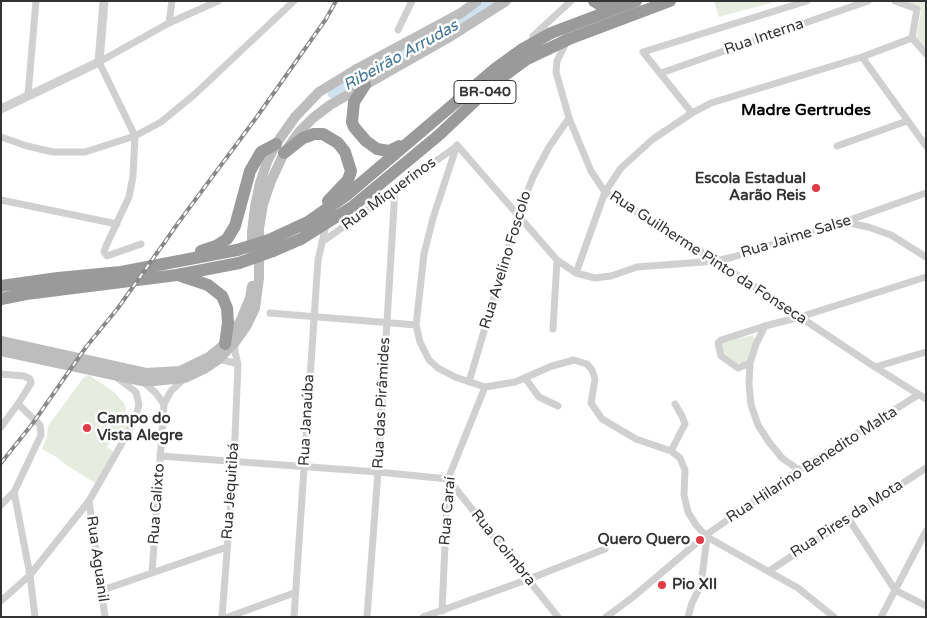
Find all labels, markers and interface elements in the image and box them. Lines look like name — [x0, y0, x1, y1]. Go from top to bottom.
street label: Rua Interna — [722, 15, 806, 59]
water label: Ribeirão Arrudas — [340, 17, 462, 95]
road number: BR-040 — [454, 80, 516, 104]
district label: Madre Gertrudes — [741, 101, 871, 121]
street label: Rua Miquerinos — [338, 154, 440, 234]
place label: Escola Estadual Aarão Reis — [695, 170, 806, 205]
marker: Escola Estadual Aarão Reis — [810, 182, 822, 194]
street label: Rua Guilherme Pinto da Fonseca — [606, 187, 810, 329]
street label: Rua Avelino Foscolo — [476, 189, 536, 331]
street label: Rua Jaime Salse — [739, 212, 853, 262]
street label: Rua das Pirâmides — [370, 337, 394, 469]
street label: Rua Janaúba — [296, 374, 318, 466]
street label: Rua Hilarino Benedito Malta — [723, 403, 901, 527]
place label: Campo do Vista Alegre — [97, 410, 183, 445]
marker: Campo do Vista Alegre — [81, 422, 93, 434]
street label: Rua Jequitibá — [219, 442, 243, 540]
street label: Rua Calixto — [145, 463, 169, 545]
street label: Rua Caraí — [436, 476, 460, 546]
street label: Rua Pires da Mota — [787, 476, 907, 562]
street label: Rua Coimbra — [467, 506, 539, 590]
street label: Rua Aguanil — [82, 515, 112, 603]
place label: Quero Quero — [597, 531, 690, 549]
marker: Quero Quero — [694, 534, 706, 546]
place label: Pio XII — [672, 576, 717, 594]
marker: Pio XII — [656, 579, 668, 591]

